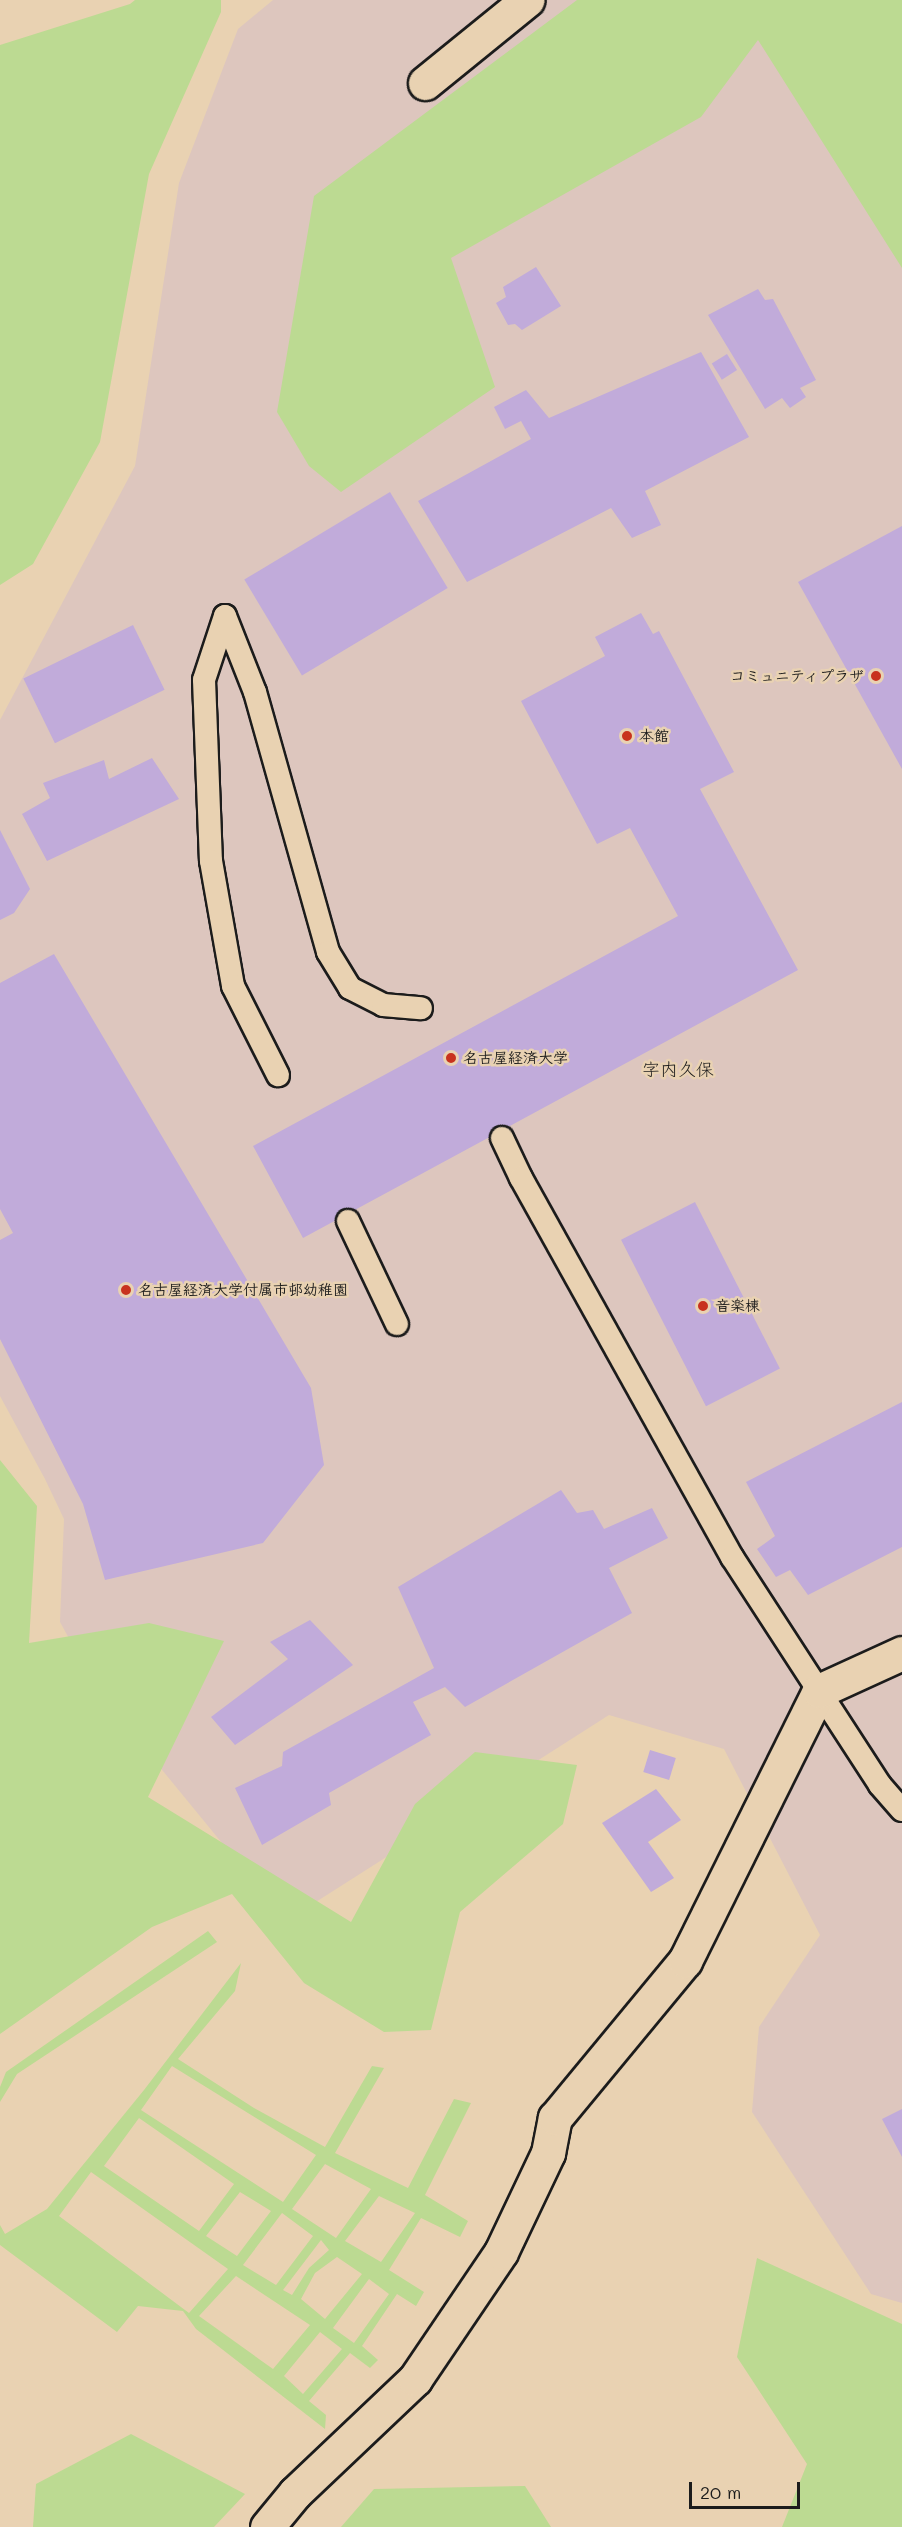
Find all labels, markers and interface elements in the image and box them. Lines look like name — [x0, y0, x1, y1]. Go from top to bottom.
place label: コミュニティプラザ — [729, 667, 864, 685]
marker: コミュニティプラザ — [869, 669, 883, 683]
place label: 本館 — [639, 727, 669, 745]
marker: 本館 — [620, 729, 634, 743]
place label: 名古屋経済大学 — [463, 1049, 568, 1067]
marker: 名古屋経済大学 — [444, 1051, 458, 1065]
district label: 字内久保 — [642, 1058, 714, 1080]
place label: 名古屋経済大学付属市邨幼稚園 — [138, 1281, 348, 1299]
marker: 名古屋経済大学付属市邨幼稚園 — [119, 1283, 133, 1297]
place label: 音楽棟 — [715, 1297, 760, 1315]
marker: 音楽棟 — [696, 1299, 710, 1313]
scale bar — [692, 2470, 803, 2508]
text: 20 m — [700, 2480, 741, 2504]

